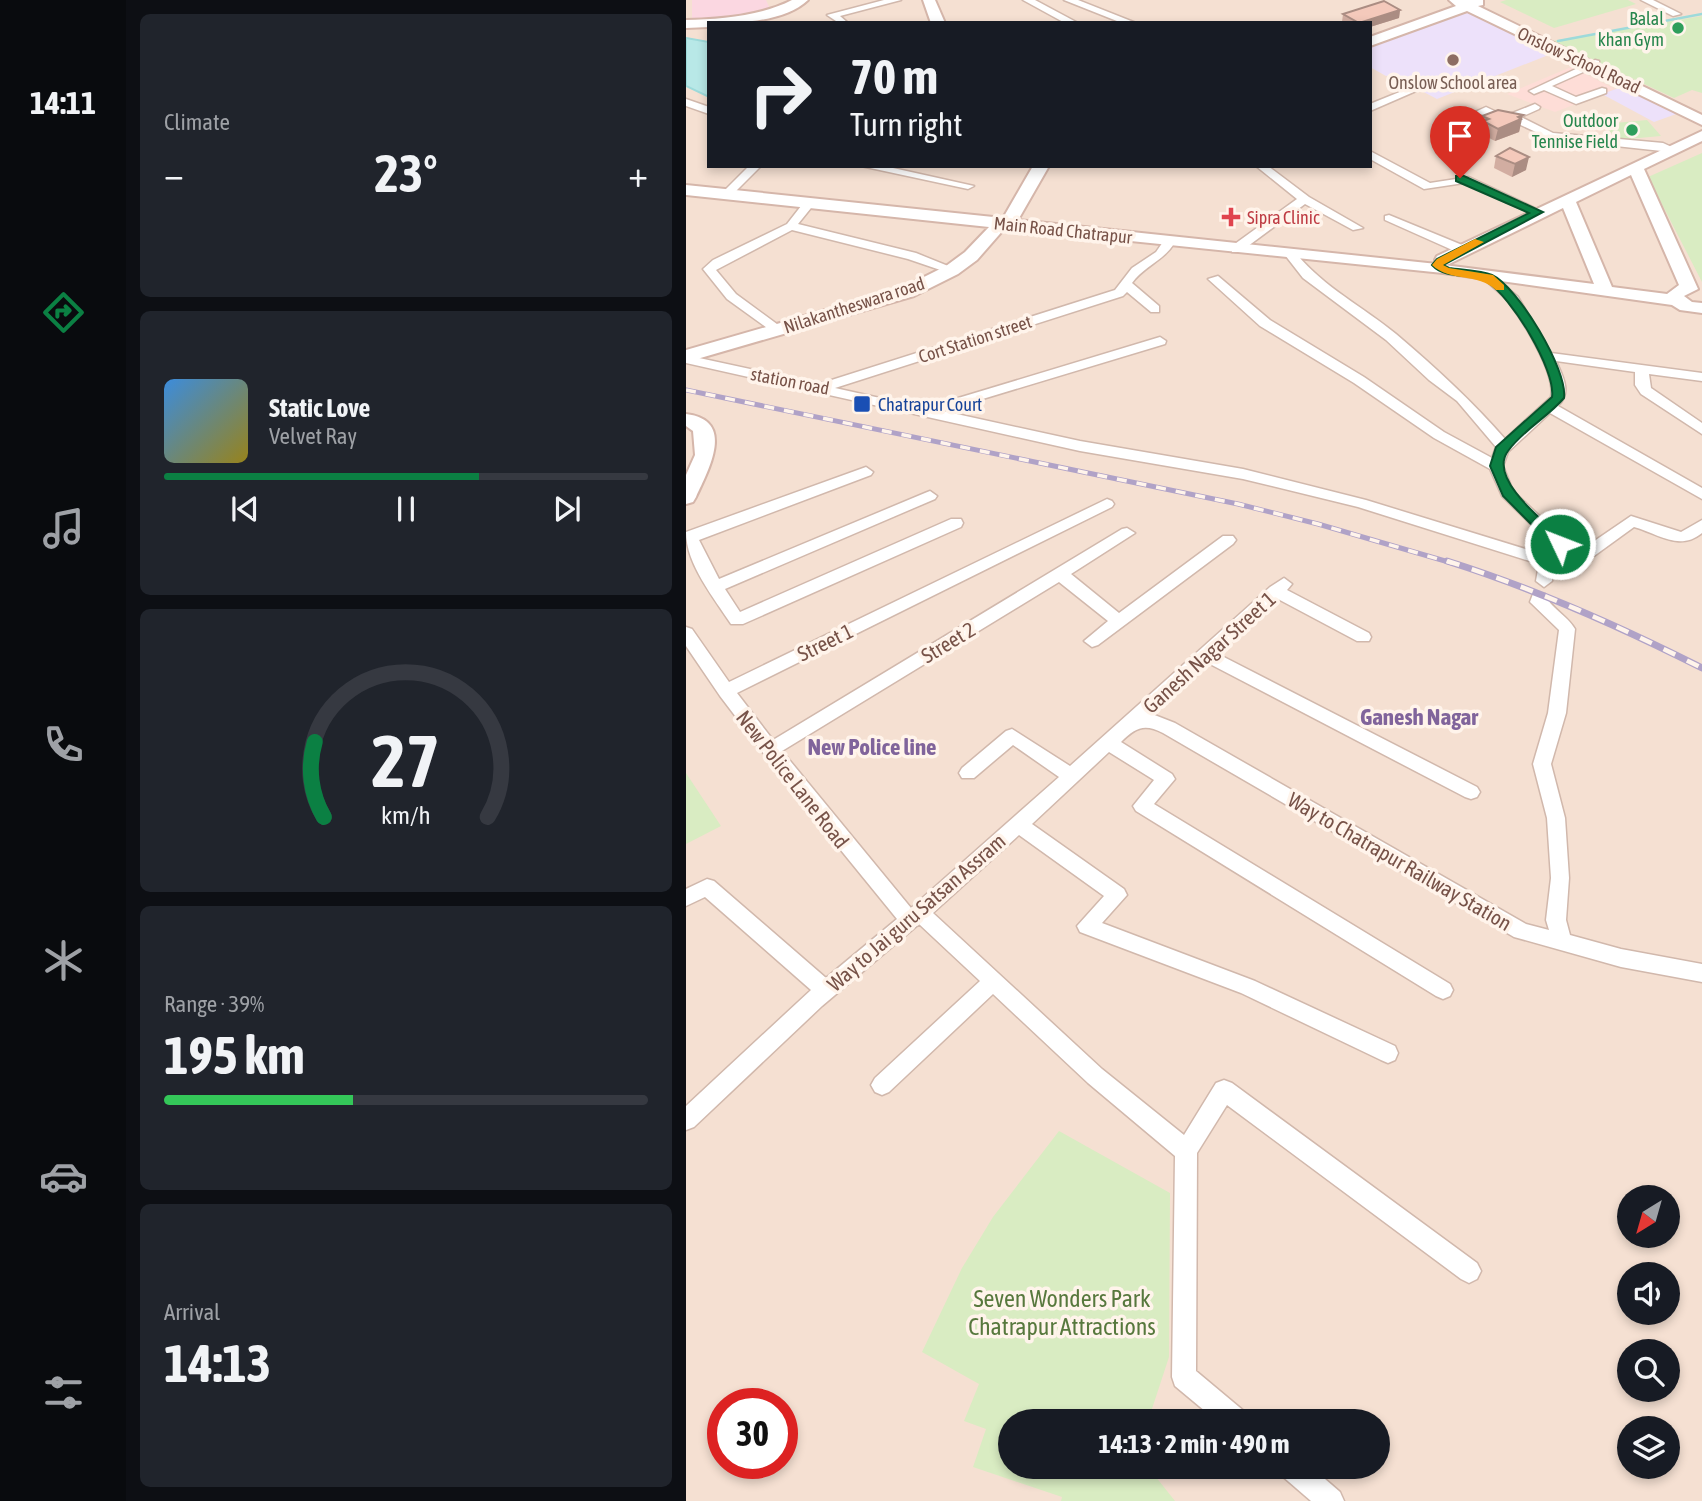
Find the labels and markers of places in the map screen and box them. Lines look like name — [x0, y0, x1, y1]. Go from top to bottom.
place label: Balal khan Gym — [1598, 8, 1664, 50]
marker: Balal khan Gym — [1670, 20, 1686, 36]
marker: Onslow School area — [1445, 52, 1461, 68]
place label: Onslow School area — [1388, 72, 1518, 93]
pin — [1430, 106, 1490, 178]
place label: Outdoor Tennise Field — [1532, 110, 1619, 152]
marker: Outdoor Tennise Field — [1624, 122, 1640, 138]
marker: Sipra Clinic — [1221, 207, 1241, 227]
place label: Sipra Clinic — [1247, 207, 1320, 228]
marker: Chatrapur Court — [852, 394, 872, 414]
place label: Chatrapur Court — [878, 394, 982, 415]

